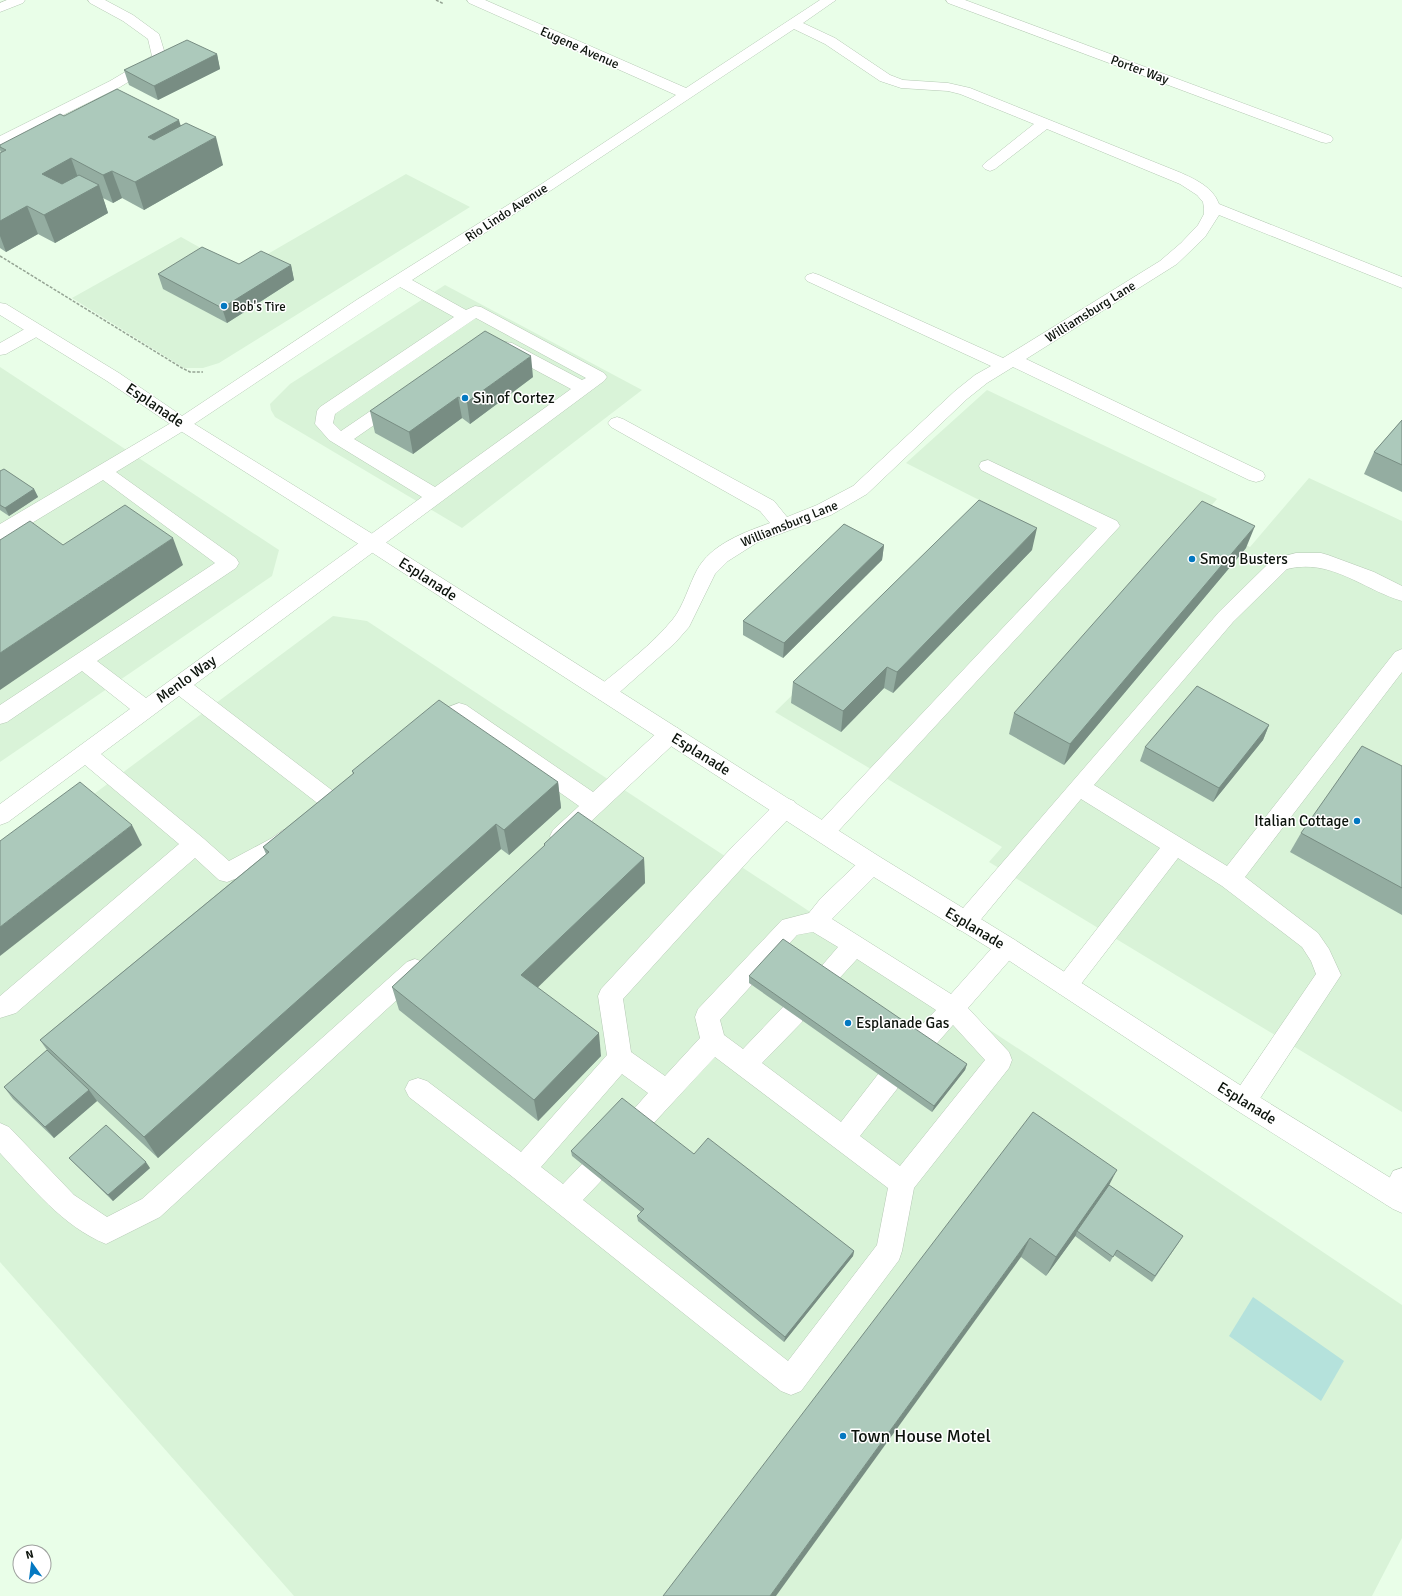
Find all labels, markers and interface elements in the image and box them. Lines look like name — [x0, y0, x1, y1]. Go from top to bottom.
street label: Eugene Avenue — [538, 23, 622, 72]
street label: Porter Way — [1108, 52, 1171, 88]
street label: Rio Lindo Avenue — [462, 180, 551, 245]
street label: Williamsburg Lane — [1042, 278, 1139, 346]
place label: Bob's Tire — [232, 299, 286, 315]
marker: Bob's Tire — [219, 301, 229, 311]
street label: Esplanade — [123, 379, 187, 431]
place label: Sin of Cortez — [473, 389, 555, 407]
marker: Sin of Cortez — [460, 393, 470, 403]
street label: Williamsburg Lane — [738, 497, 840, 551]
place label: Smog Busters — [1200, 550, 1288, 568]
street label: Esplanade — [395, 553, 461, 605]
marker: Smog Busters — [1187, 554, 1197, 564]
street label: Menlo Way — [152, 651, 220, 707]
street label: Esplanade — [668, 729, 734, 779]
place label: Italian Cottage — [1254, 812, 1349, 830]
marker: Italian Cottage — [1352, 816, 1362, 826]
street label: Esplanade — [942, 903, 1008, 953]
place label: Esplanade Gas — [856, 1014, 950, 1032]
marker: Esplanade Gas — [843, 1018, 853, 1028]
street label: Esplanade — [1214, 1078, 1280, 1128]
place label: Town House Motel — [851, 1425, 991, 1447]
marker: Town House Motel — [838, 1431, 848, 1441]
north arrow — [12, 1544, 52, 1584]
text: N — [24, 1548, 35, 1562]

